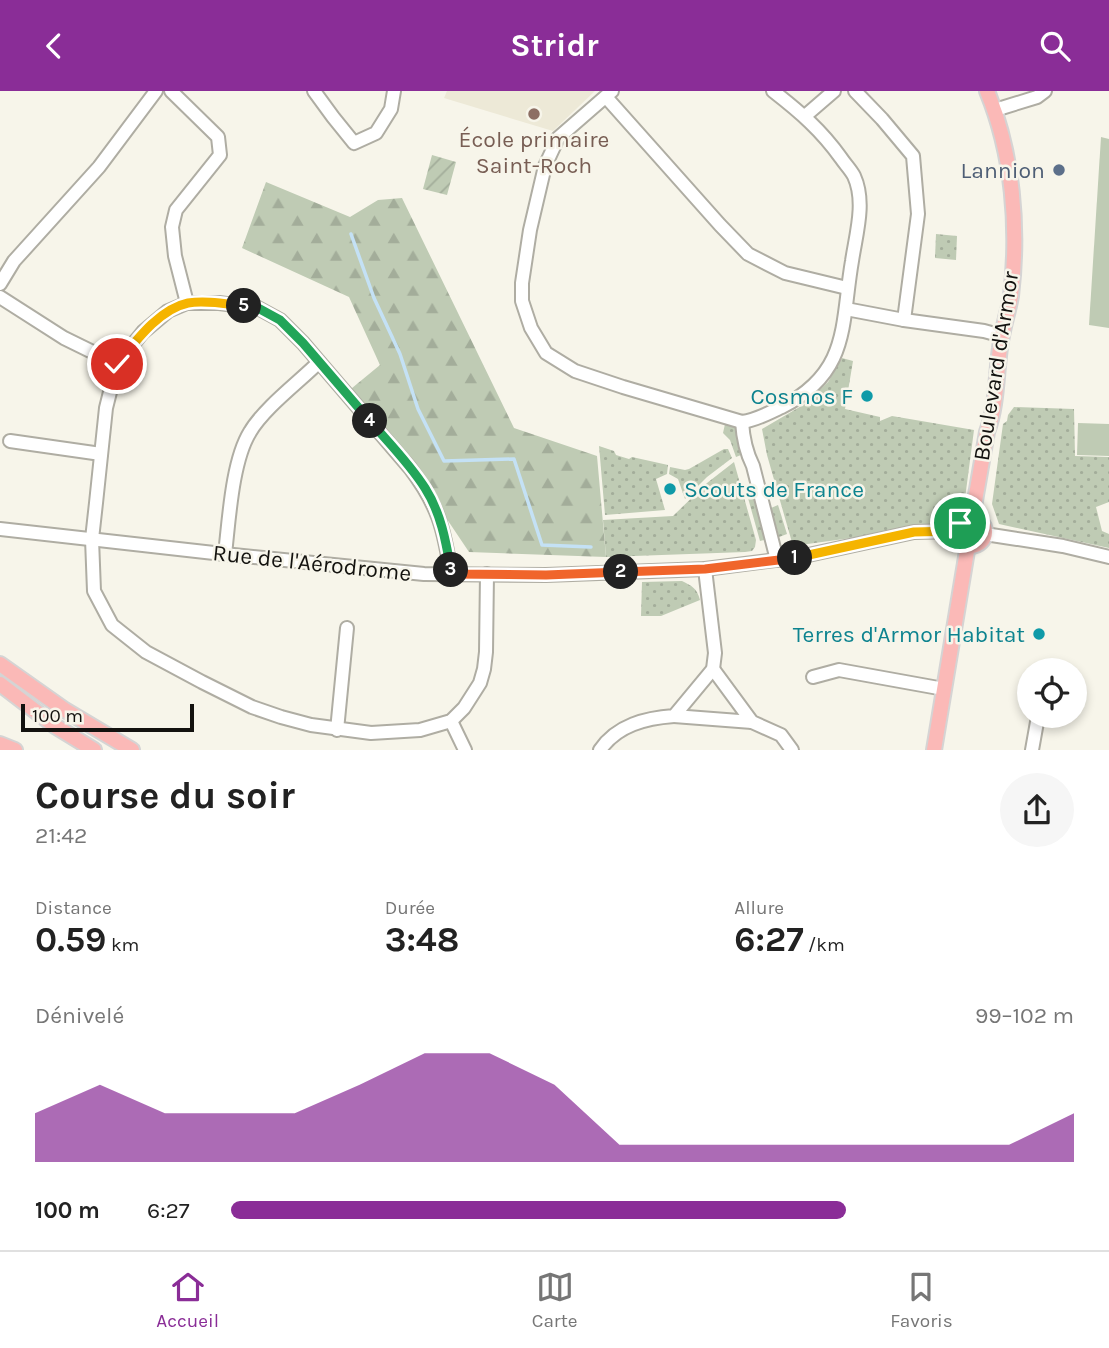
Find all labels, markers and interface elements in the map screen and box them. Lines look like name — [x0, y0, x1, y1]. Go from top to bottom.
icon: back — [35, 27, 73, 65]
text: Stridr — [510, 27, 599, 64]
icon: search — [1036, 27, 1074, 65]
marker: École primaire Saint-Roch — [526, 106, 542, 122]
place label: École primaire Saint-Roch — [459, 126, 609, 179]
place label: Lannion — [961, 157, 1045, 184]
marker: Lannion — [1051, 162, 1067, 178]
street label: Boulevard d'Armor — [968, 269, 1024, 463]
pin: 5 — [226, 289, 262, 323]
text: 5 — [238, 294, 249, 316]
pin — [87, 334, 147, 394]
icon: check — [98, 345, 136, 383]
place label: Cosmos F — [751, 383, 853, 410]
marker: Cosmos F — [859, 388, 875, 404]
pin: 4 — [352, 403, 388, 439]
text: 4 — [364, 409, 375, 431]
place label: Scouts de France — [684, 476, 864, 503]
marker: Scouts de France — [662, 481, 678, 497]
pin — [930, 493, 990, 553]
icon: arrive — [941, 504, 979, 542]
street label: Rue de l'Aérodrome — [211, 539, 413, 587]
pin: 1 — [778, 540, 812, 575]
text: 1 — [791, 546, 798, 568]
pin: 3 — [434, 553, 468, 587]
pin: 2 — [604, 554, 638, 589]
text: 3 — [445, 558, 456, 580]
text: 2 — [615, 560, 626, 582]
place label: Terres d'Armor Habitat — [793, 621, 1025, 648]
marker: Terres d'Armor Habitat — [1031, 626, 1047, 642]
map controls — [1017, 658, 1087, 728]
button: locate — [1017, 658, 1087, 728]
scale bar — [21, 701, 194, 732]
text: 100 m — [32, 705, 83, 727]
text: Course du soir — [35, 773, 295, 818]
button: share — [1000, 773, 1074, 847]
text: 21:42 — [35, 822, 87, 849]
text: Distance — [35, 897, 112, 919]
text: Durée — [385, 897, 435, 919]
text: Allure — [734, 897, 784, 919]
text: 0.59 — [35, 919, 106, 960]
text: 3:48 — [385, 919, 459, 960]
text: 6:27 — [734, 919, 804, 960]
text: km — [106, 934, 139, 956]
text: /km — [804, 934, 845, 956]
text: Dénivelé — [35, 1002, 124, 1029]
text: 99–102 m — [975, 1002, 1074, 1029]
text: 100 m — [35, 1197, 100, 1224]
text: 6:27 — [147, 1197, 190, 1224]
tab: Accueil — [156, 1268, 219, 1332]
tab: Carte — [532, 1268, 578, 1332]
tab: Favoris — [890, 1268, 953, 1332]

